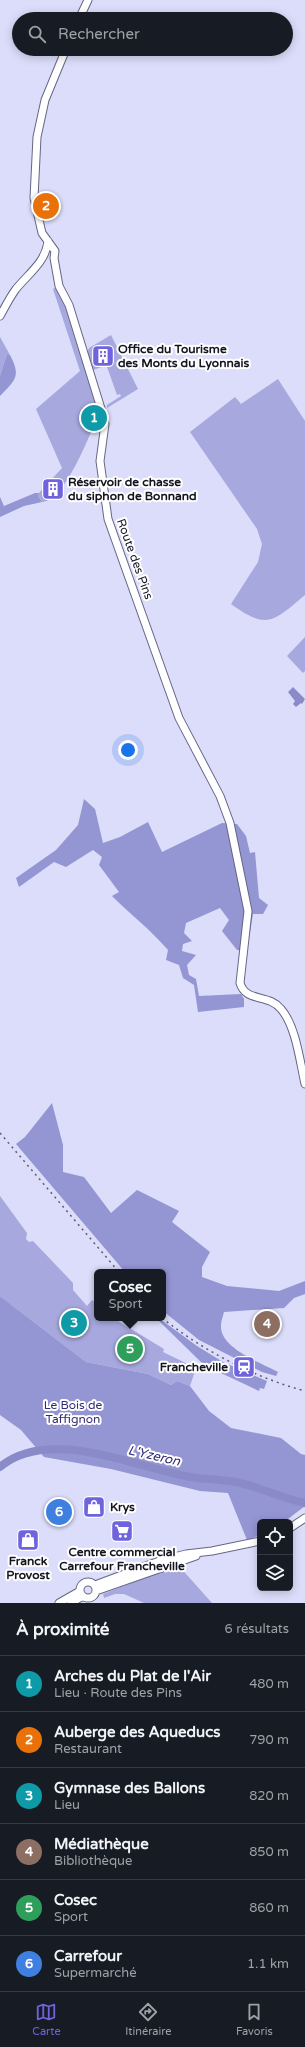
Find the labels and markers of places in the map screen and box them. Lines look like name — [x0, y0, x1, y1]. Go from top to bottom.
pin: 2 — [33, 191, 59, 221]
place label: Office du Tourisme des Monts du Lyonnais — [118, 342, 250, 371]
building icon: Office du Tourisme des Monts du Lyonnais — [90, 343, 116, 369]
pin: 1 — [81, 403, 107, 433]
place label: Réservoir de chasse du siphon de Bonnand — [68, 475, 197, 504]
building icon: Réservoir de chasse du siphon de Bonnand — [40, 476, 66, 502]
pin: 3 — [61, 1308, 87, 1338]
pin: 4 — [254, 1309, 280, 1339]
pin: 5 — [117, 1334, 143, 1364]
station icon: Francheville — [231, 1354, 257, 1380]
place label: Francheville — [160, 1360, 228, 1374]
shop icon: Krys — [81, 1494, 107, 1520]
pin: 6 — [46, 1497, 72, 1527]
place label: Krys — [110, 1500, 135, 1515]
supermarket icon: Centre commercial Carrefour Francheville — [109, 1518, 135, 1544]
shop icon: Franck Provost — [15, 1527, 41, 1553]
place label: Centre commercial Carrefour Francheville — [59, 1545, 185, 1573]
place label: Franck Provost — [6, 1554, 50, 1582]

